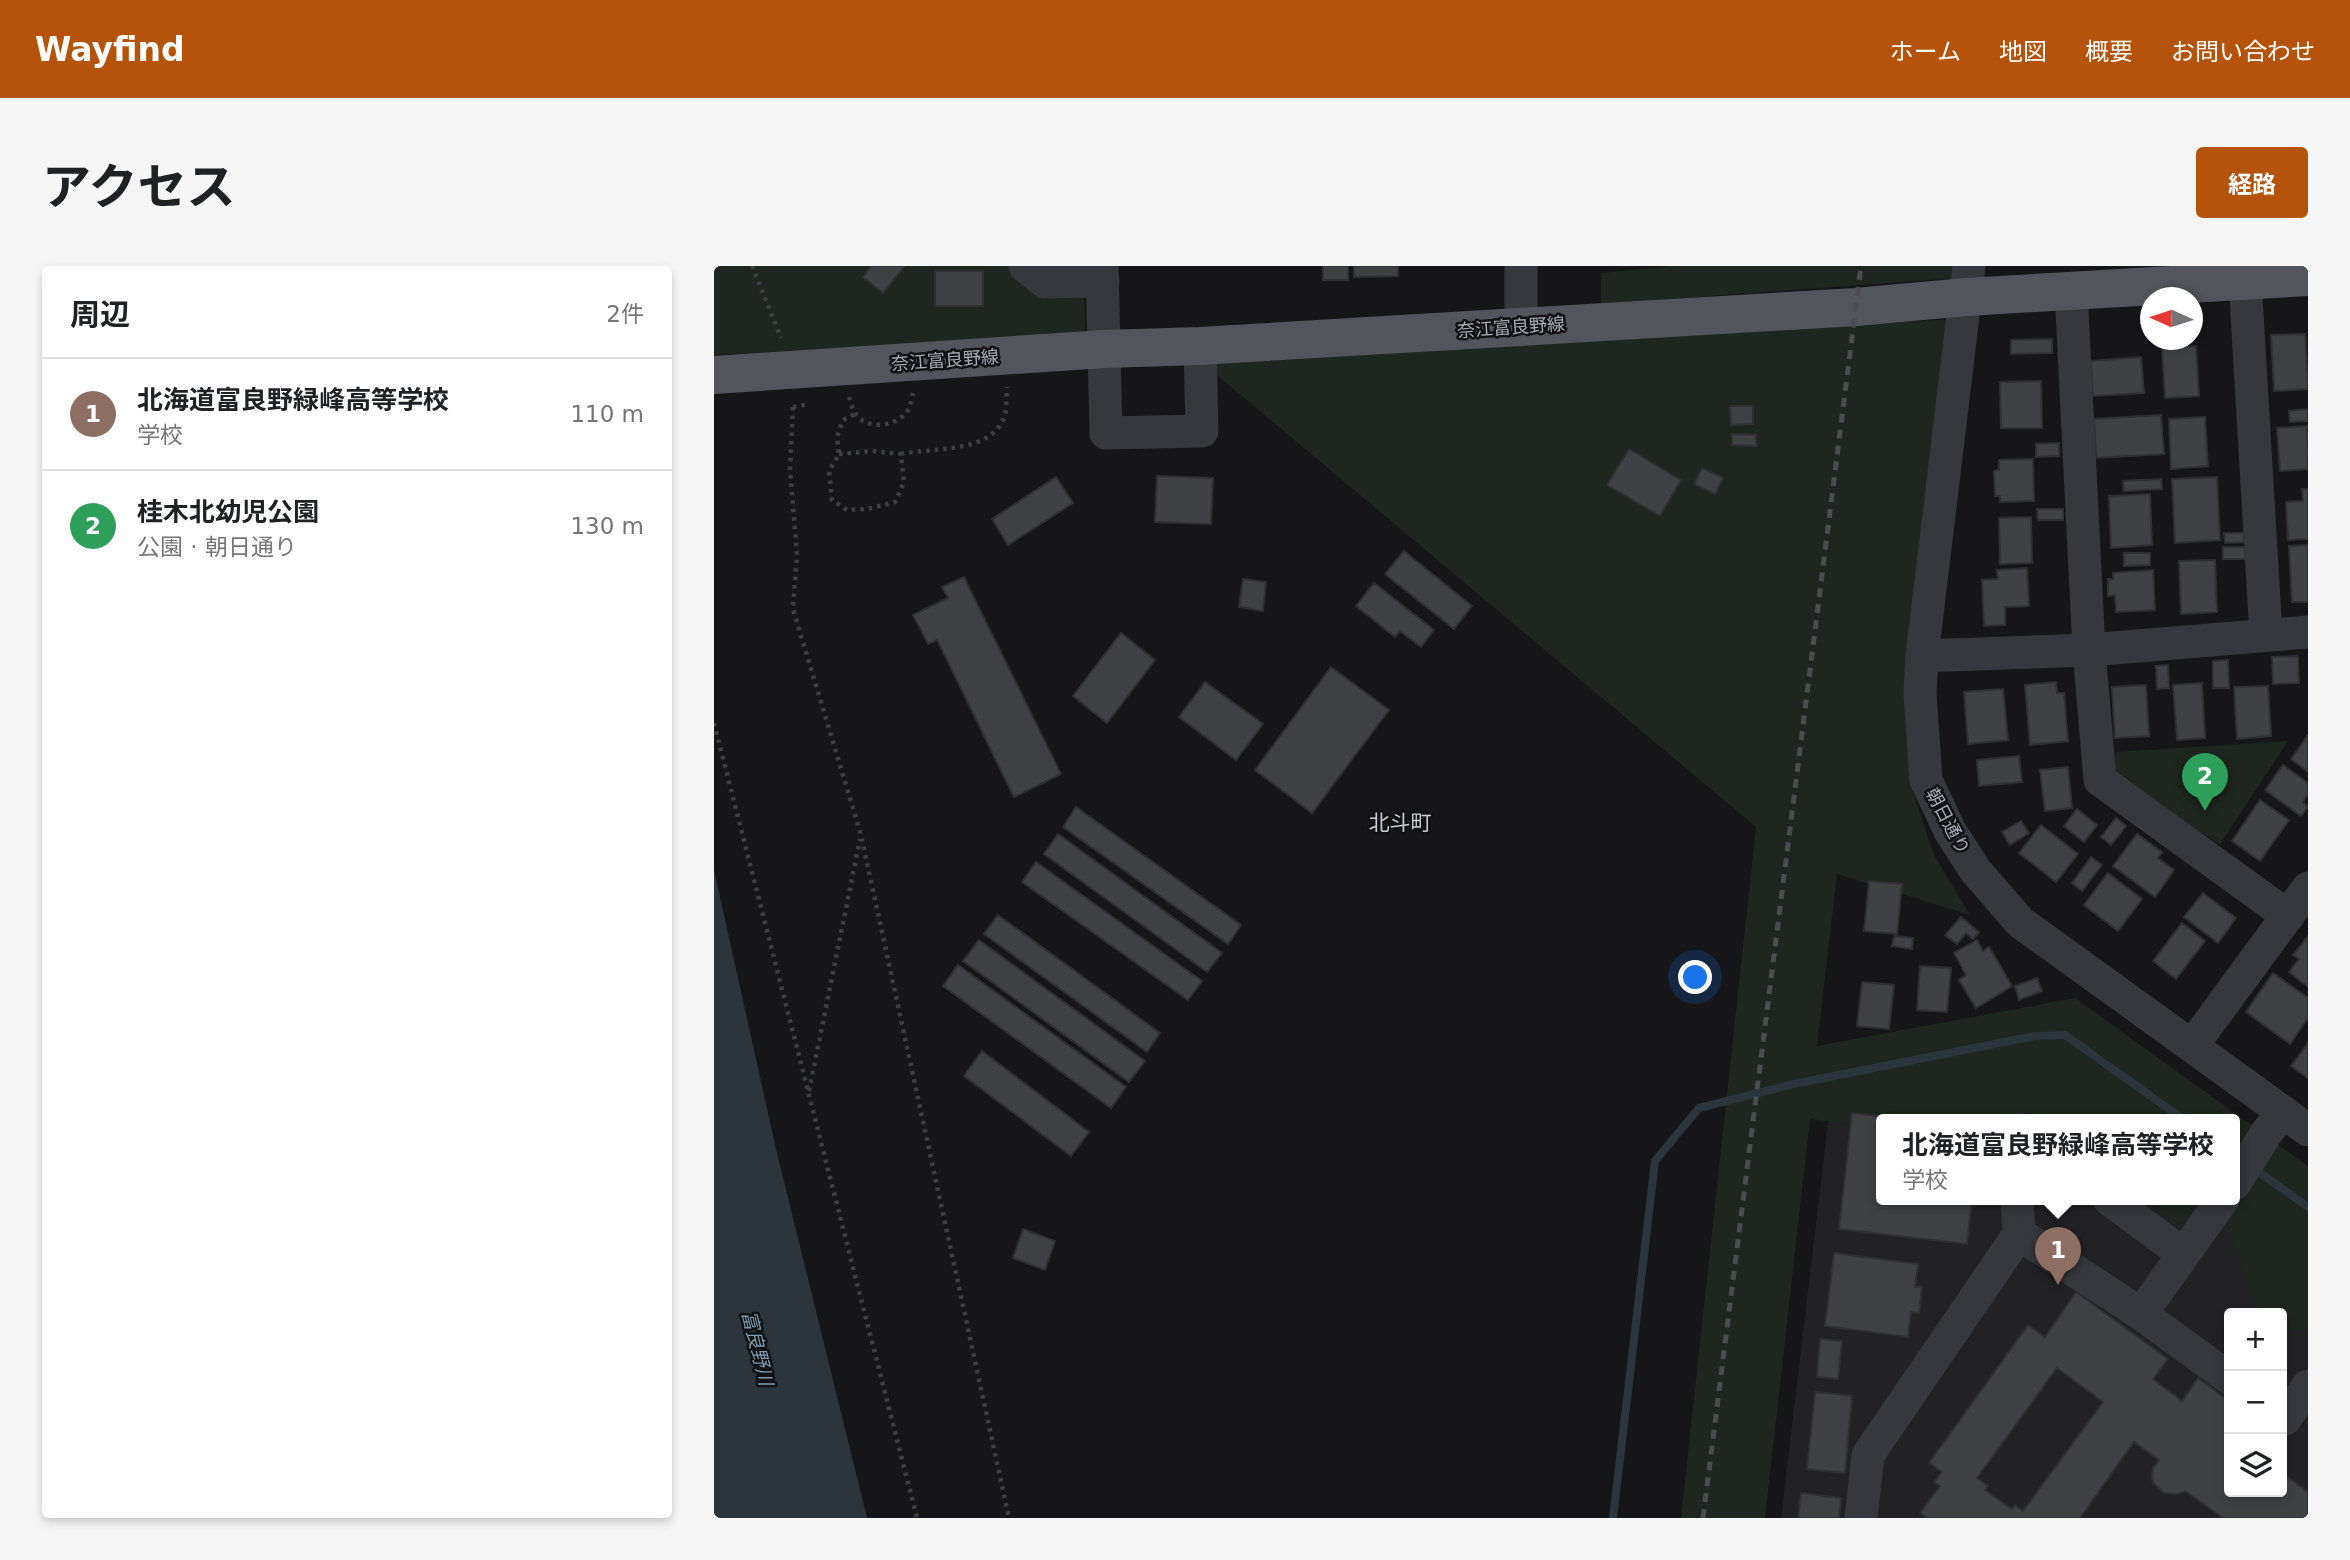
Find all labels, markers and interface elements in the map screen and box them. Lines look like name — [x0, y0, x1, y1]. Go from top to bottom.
text: Wayfind — [35, 30, 185, 69]
text: ホーム — [1890, 38, 1961, 66]
text: 地図 — [1999, 38, 2047, 66]
text: 概要 — [2085, 38, 2133, 66]
text: お問い合わせ — [2171, 38, 2315, 66]
button: 経路 — [2196, 147, 2308, 218]
text: アクセス — [42, 159, 236, 216]
north arrow — [2140, 287, 2203, 350]
text: 周辺 — [70, 297, 130, 332]
text: 2件 — [606, 301, 644, 327]
street label: 奈江富良野線 — [1456, 313, 1566, 341]
street label: 奈江富良野線 — [890, 346, 1000, 374]
text: 北海道富良野緑峰高等学校 — [137, 385, 449, 415]
text: 1 — [85, 401, 101, 427]
text: 110 m — [570, 401, 644, 427]
text: 学校 — [137, 422, 183, 448]
text: 桂木北幼児公園 — [137, 497, 319, 527]
text: 2 — [85, 513, 101, 539]
text: 130 m — [570, 513, 644, 539]
text: 公園 · 朝日通り — [137, 534, 297, 560]
pin: 2 — [2182, 753, 2228, 811]
street label: 朝日通り — [1922, 784, 1974, 858]
district label: 北斗町 — [1369, 811, 1432, 835]
your location — [1678, 960, 1712, 994]
popup — [1876, 1114, 2240, 1205]
text: 北海道富良野緑峰高等学校 — [1902, 1130, 2214, 1160]
text: 学校 — [1902, 1167, 1948, 1193]
pin: 1 — [2035, 1227, 2081, 1285]
water label: 富良野川 — [738, 1308, 778, 1389]
map controls — [2224, 1308, 2287, 1497]
button: + — [2224, 1308, 2287, 1371]
button: − — [2224, 1371, 2287, 1434]
button: layers — [2224, 1434, 2287, 1497]

